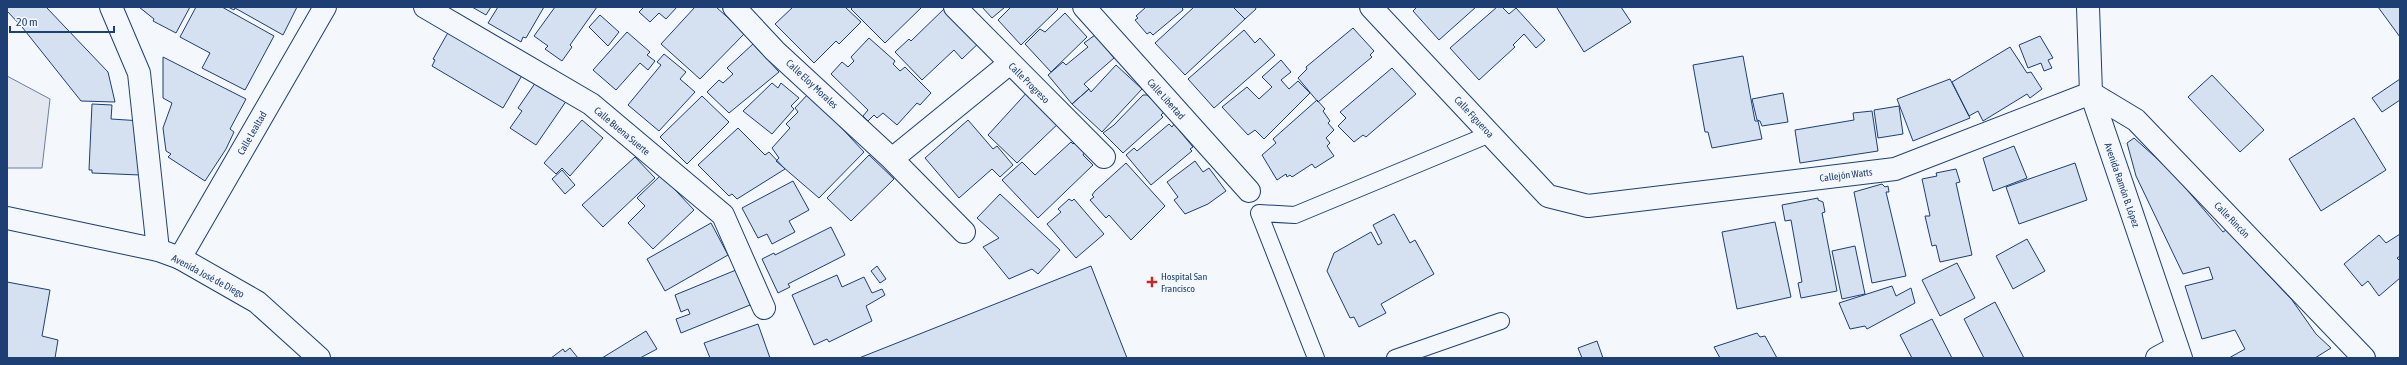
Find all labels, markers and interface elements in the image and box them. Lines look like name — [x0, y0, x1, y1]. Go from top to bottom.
scale bar — [10, 8, 114, 34]
text: 20 m — [16, 15, 38, 29]
street label: Calle Eloy Morales — [784, 57, 840, 111]
street label: Calle Progreso — [1006, 60, 1052, 106]
street label: Calle Libertad — [1145, 76, 1187, 122]
street label: Calle Figueroa — [1452, 94, 1496, 140]
street label: Calle Buena Suerte — [592, 105, 652, 158]
street label: Calle Lealtad — [235, 109, 269, 157]
street label: Avenida Ramón B. López — [2102, 141, 2142, 229]
street label: Callejón Watts — [1819, 166, 1873, 184]
street label: Calle Rincón — [2212, 200, 2252, 240]
street label: Avenida José de Diego — [170, 252, 246, 300]
place label: Hospital San Francisco — [1161, 271, 1207, 294]
marker: Hospital San Francisco — [1146, 276, 1158, 288]

